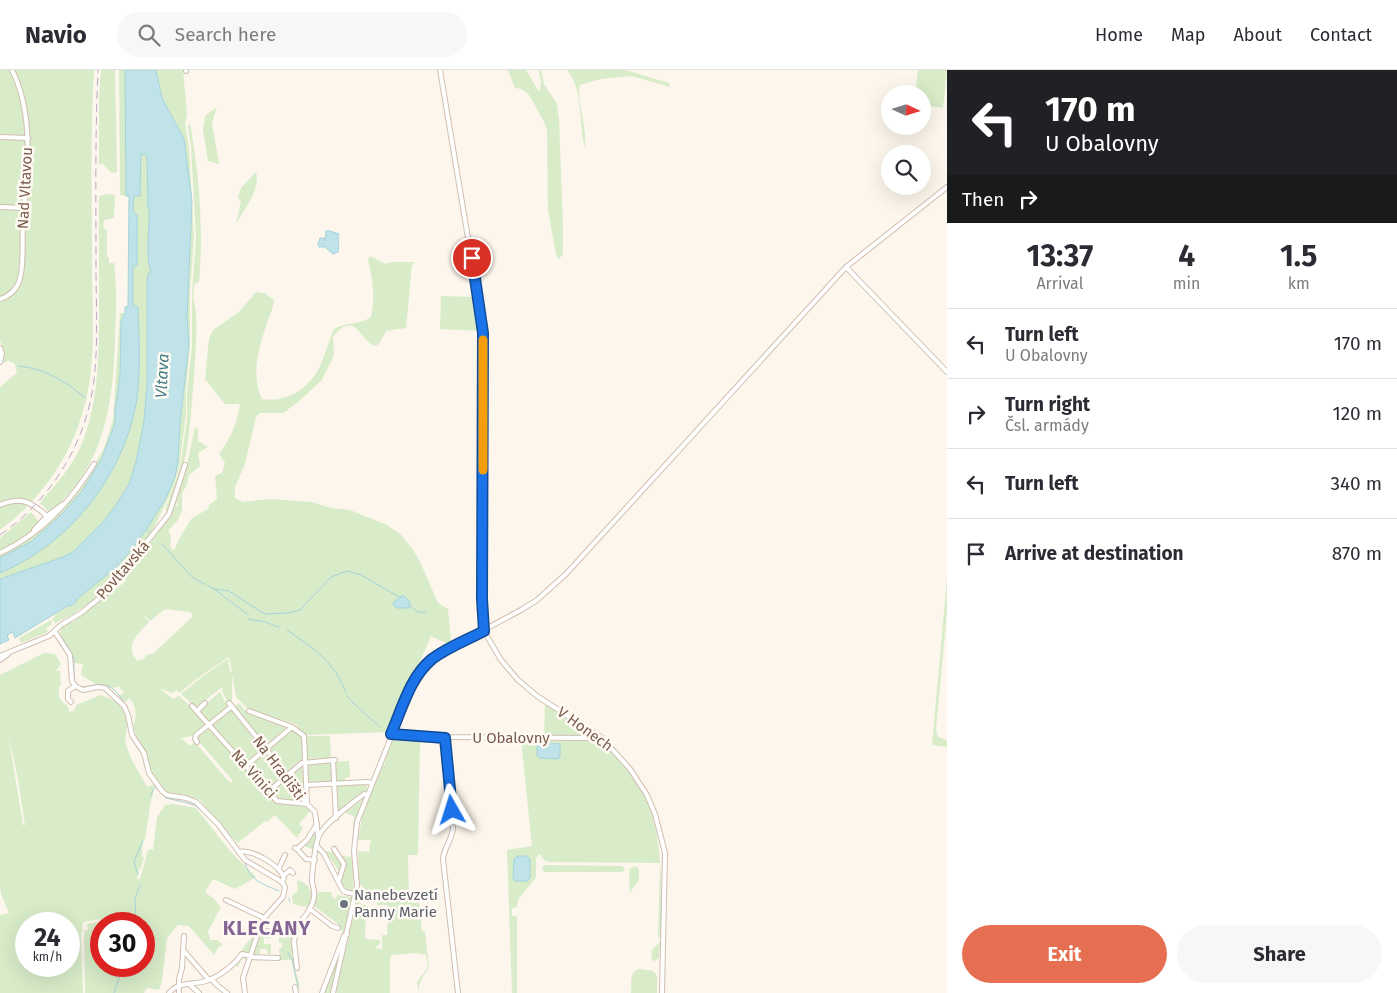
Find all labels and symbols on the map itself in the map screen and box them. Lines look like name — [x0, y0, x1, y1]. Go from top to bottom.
north arrow — [881, 85, 931, 135]
street label: Nad Vltavou — [14, 147, 36, 229]
pin — [451, 237, 493, 279]
water label: Vltava — [151, 353, 173, 399]
street label: Povltavská — [93, 537, 153, 603]
street label: V Honech — [554, 703, 616, 755]
street label: U Obalovny — [472, 729, 550, 747]
street label: Na Hradišti — [249, 732, 309, 804]
street label: Na Vinici — [227, 746, 281, 802]
position arrow — [425, 783, 477, 835]
place label: Nanebevzetí Panny Marie — [354, 886, 438, 921]
marker: Nanebevzetí Panny Marie — [338, 898, 350, 910]
speed limit sign: 30 — [90, 912, 155, 977]
district label: KLECANY — [223, 916, 311, 940]

